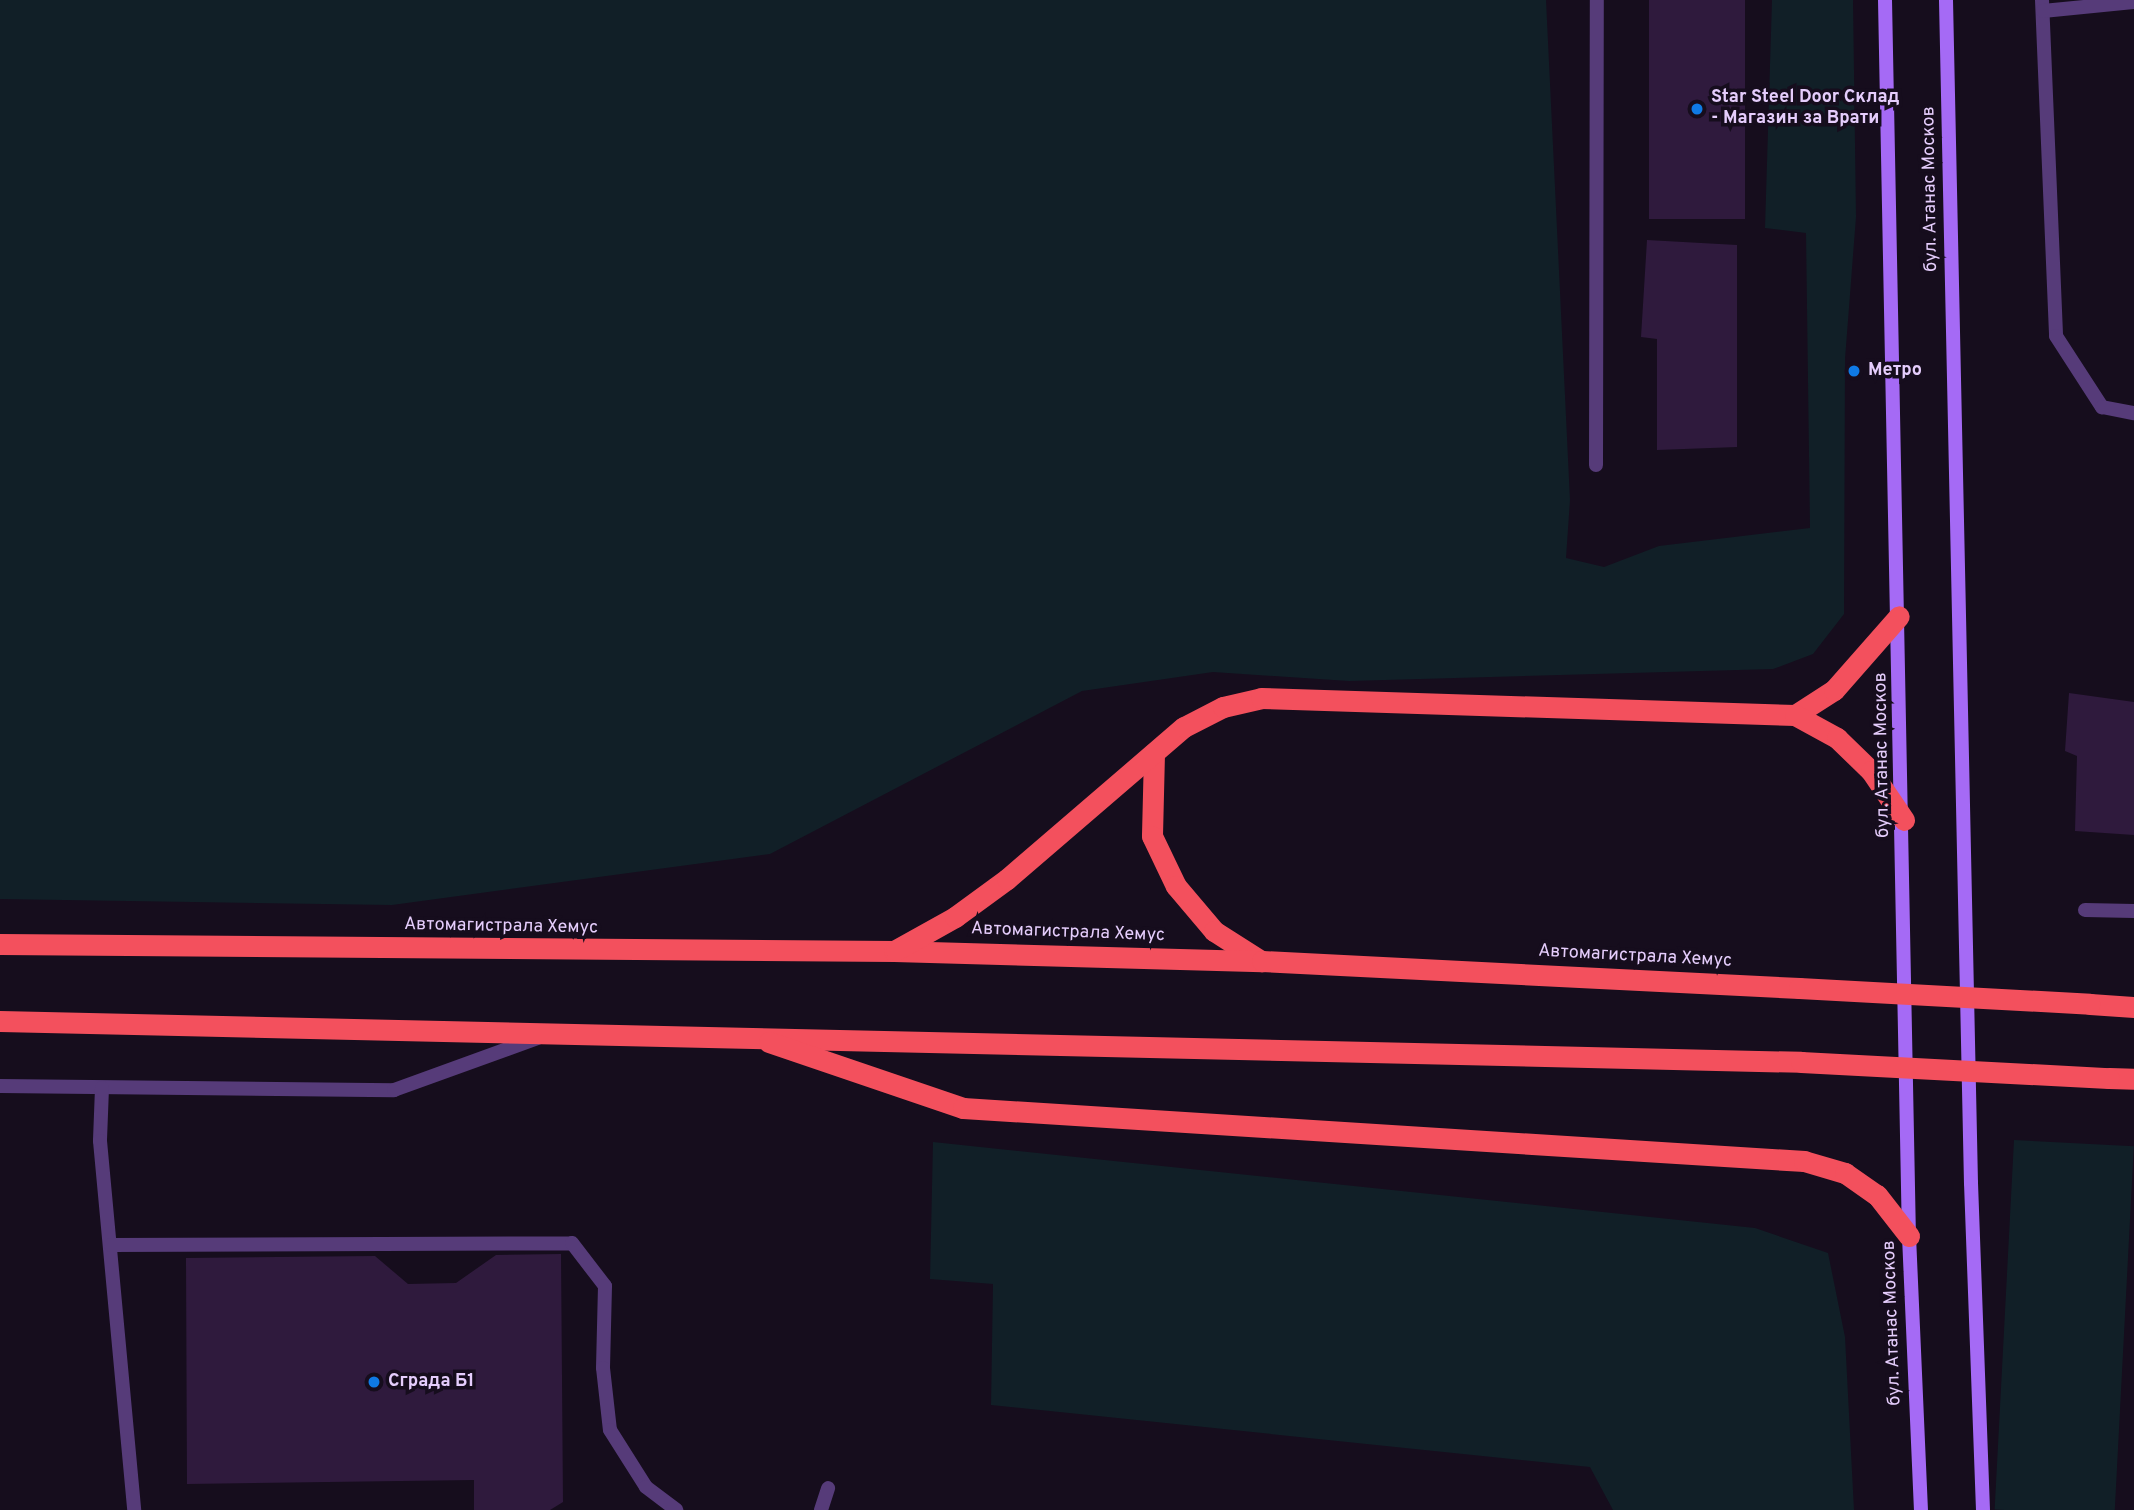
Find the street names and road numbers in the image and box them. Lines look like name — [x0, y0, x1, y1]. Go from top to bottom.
street label: бул. Атанас Москов — [1919, 106, 1943, 272]
street label: бул. Атанас Москов — [1871, 672, 1895, 838]
street label: Автомагистрала Хемус — [404, 915, 598, 939]
street label: Автомагистрала Хемус — [971, 919, 1165, 947]
street label: Автомагистрала Хемус — [1538, 941, 1732, 973]
street label: бул. Атанас Москов — [1879, 1240, 1907, 1406]

